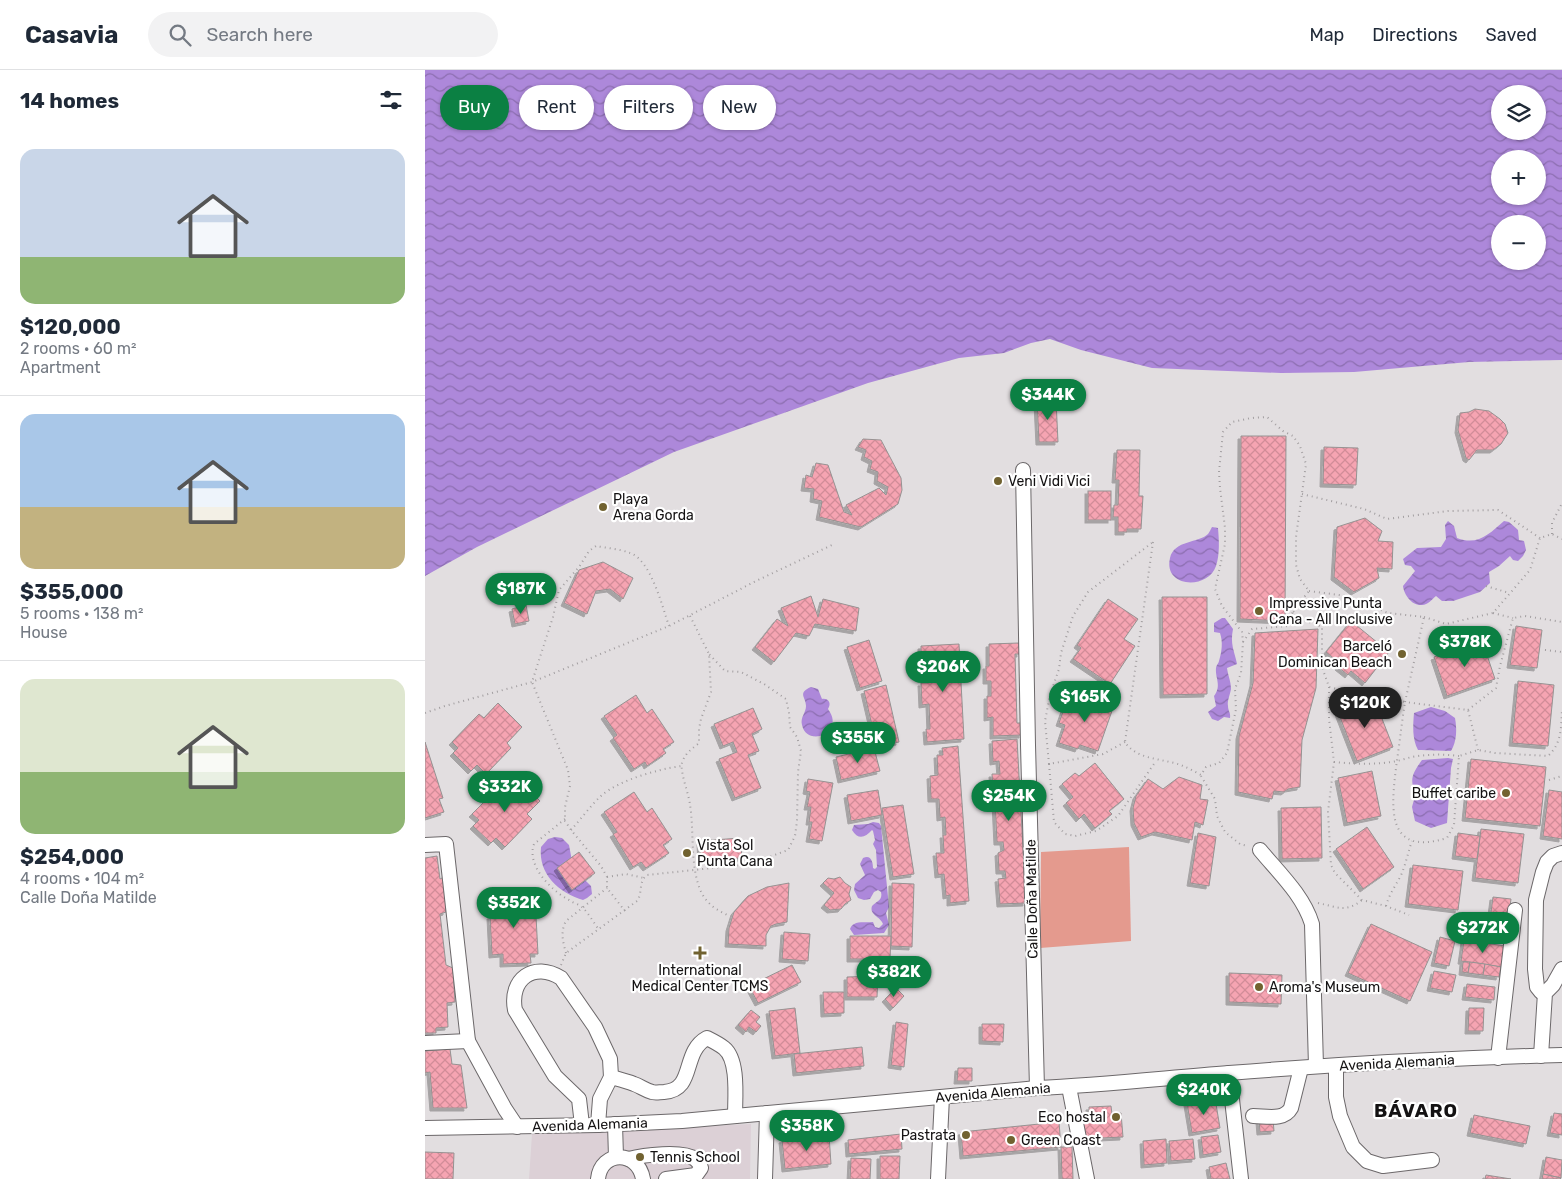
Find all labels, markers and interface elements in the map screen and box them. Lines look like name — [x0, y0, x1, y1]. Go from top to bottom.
search box — [148, 12, 498, 57]
text: Casavia — [25, 21, 118, 49]
icon: search — [166, 21, 194, 49]
text: Search here — [206, 23, 313, 46]
text: Map — [1309, 24, 1344, 46]
text: Directions — [1372, 24, 1458, 46]
text: Saved — [1486, 24, 1537, 46]
chip: Buy — [440, 85, 509, 130]
chip: Rent — [519, 85, 594, 130]
chip: Filters — [604, 85, 693, 130]
chip: New — [703, 85, 776, 130]
map controls — [1491, 85, 1546, 270]
button: layers — [1491, 85, 1546, 140]
icon: filters — [377, 86, 405, 114]
text: 14 homes — [20, 88, 119, 113]
button: + — [1491, 150, 1546, 205]
icon: home — [168, 181, 258, 271]
button: − — [1491, 215, 1546, 270]
text: $120,000 — [20, 314, 121, 339]
text: 2 rooms · 60 m² — [20, 339, 137, 358]
text: Apartment — [20, 358, 100, 377]
pin: $344K — [1013, 378, 1083, 421]
text: $344K — [1021, 385, 1075, 404]
icon: home — [168, 447, 258, 537]
place label: Veni Vidi Vici — [1008, 473, 1090, 490]
marker: Veni Vidi Vici — [992, 475, 1004, 487]
place label: Playa Arena Gorda — [613, 491, 694, 524]
marker: Playa Arena Gorda — [597, 501, 609, 513]
pin: $187K — [486, 572, 556, 615]
text: $355,000 — [20, 579, 123, 604]
text: $187K — [496, 579, 546, 598]
place label: Impressive Punta Cana - All Inclusive — [1269, 595, 1393, 628]
text: 5 rooms · 138 m² — [20, 604, 143, 623]
marker: Impressive Punta Cana - All Inclusive — [1253, 605, 1265, 617]
text: House — [20, 623, 67, 642]
pin: $378K — [1430, 626, 1500, 668]
text: $378K — [1439, 632, 1491, 651]
place label: Barceló Dominican Beach — [1278, 638, 1392, 671]
marker: Barceló Dominican Beach — [1396, 648, 1408, 660]
pin: $206K — [908, 650, 978, 693]
text: $206K — [917, 657, 970, 676]
pin: $165K — [1050, 680, 1120, 723]
pin: $120K — [1330, 686, 1400, 729]
text: $165K — [1060, 687, 1110, 706]
text: $120K — [1340, 693, 1390, 712]
icon: home — [168, 712, 258, 802]
pin: $355K — [823, 722, 893, 764]
text: $355K — [832, 728, 884, 747]
pin: $332K — [470, 770, 540, 813]
text: $332K — [479, 777, 531, 796]
pin: $254K — [974, 780, 1044, 822]
place label: Buffet caribe — [1412, 785, 1496, 802]
text: $254K — [983, 786, 1035, 805]
marker: Buffet caribe — [1500, 787, 1512, 799]
place label: Vista Sol Punta Cana — [697, 837, 773, 870]
street label: Calle Doña Matilde — [1022, 839, 1042, 959]
text: $254,000 — [20, 844, 124, 869]
marker: Vista Sol Punta Cana — [681, 847, 693, 859]
text: 4 rooms · 104 m² — [20, 869, 144, 888]
pin: $352K — [479, 886, 549, 929]
text: Calle Doña Matilde — [20, 888, 157, 907]
text: $352K — [488, 893, 540, 912]
pin: $272K — [1448, 912, 1518, 954]
text: $272K — [1457, 918, 1509, 937]
marker: International Medical Center TCMS — [693, 946, 707, 960]
pin: $382K — [859, 956, 929, 998]
place label: International Medical Center TCMS — [632, 962, 769, 995]
text: $382K — [867, 962, 921, 981]
place label: Aroma's Museum — [1269, 979, 1380, 996]
marker: Aroma's Museum — [1253, 981, 1265, 993]
street label: Avenida Alemania — [1339, 1051, 1455, 1075]
pin: $240K — [1169, 1074, 1239, 1116]
street label: Avenida Alemania — [935, 1079, 1051, 1107]
text: $240K — [1177, 1080, 1231, 1099]
district label: BÁVARO — [1374, 1099, 1458, 1122]
place label: Eco hostal — [1038, 1109, 1106, 1126]
pin: $358K — [772, 1110, 842, 1152]
marker: Eco hostal — [1110, 1111, 1122, 1123]
street label: Avenida Alemania — [532, 1114, 648, 1136]
text: $358K — [780, 1116, 834, 1135]
place label: Pastrata — [901, 1127, 956, 1144]
marker: Pastrata — [960, 1129, 972, 1141]
place label: Green Coast — [1021, 1132, 1102, 1149]
marker: Green Coast — [1005, 1134, 1017, 1146]
place label: Tennis School — [650, 1149, 740, 1166]
marker: Tennis School — [634, 1151, 646, 1163]

